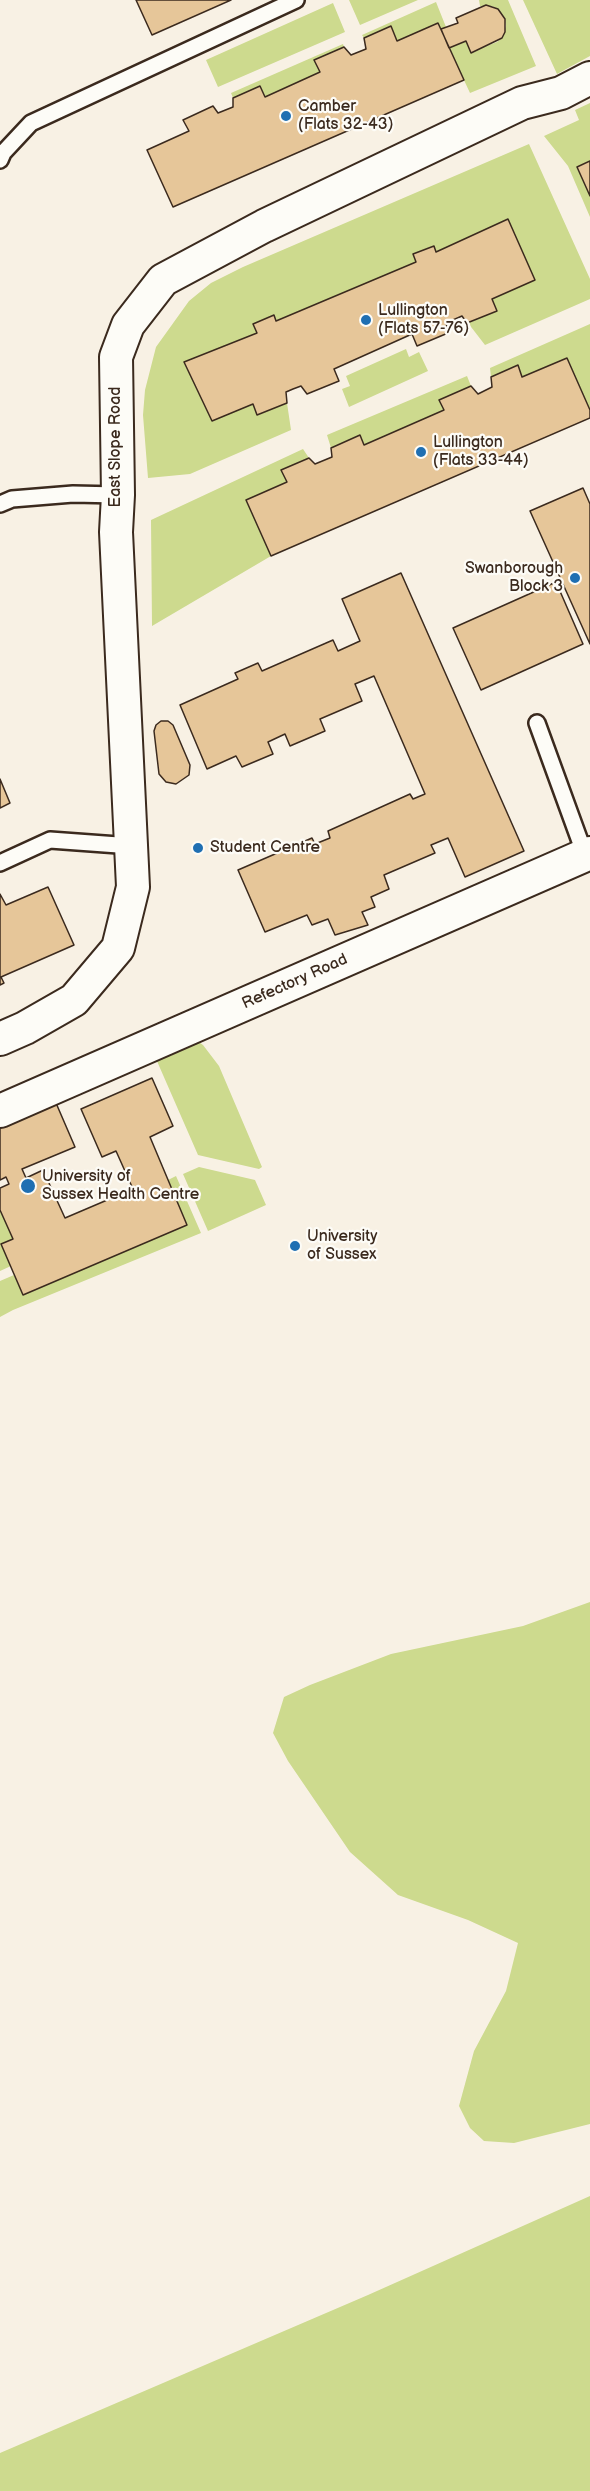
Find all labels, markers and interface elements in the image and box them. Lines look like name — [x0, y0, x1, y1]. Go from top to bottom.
place label: Camber (Flats 32-43) — [298, 97, 393, 135]
marker: Camber (Flats 32-43) — [279, 109, 293, 123]
place label: Lullington (Flats 57-76) — [378, 301, 469, 339]
marker: Lullington (Flats 57-76) — [359, 313, 373, 327]
street label: East Slope Road — [106, 387, 126, 507]
place label: Lullington (Flats 33-44) — [433, 433, 529, 471]
marker: Lullington (Flats 33-44) — [414, 445, 428, 459]
place label: Swanborough Block 3 — [465, 559, 563, 597]
marker: Swanborough Block 3 — [568, 571, 582, 585]
place label: Student Centre — [210, 838, 320, 858]
marker: Student Centre — [191, 841, 205, 855]
street label: Refectory Road — [239, 950, 351, 1014]
place label: University of Sussex Health Centre — [42, 1167, 199, 1205]
marker: University of Sussex Health Centre — [19, 1177, 37, 1195]
place label: University of Sussex — [307, 1227, 377, 1265]
marker: University of Sussex — [288, 1239, 302, 1253]

